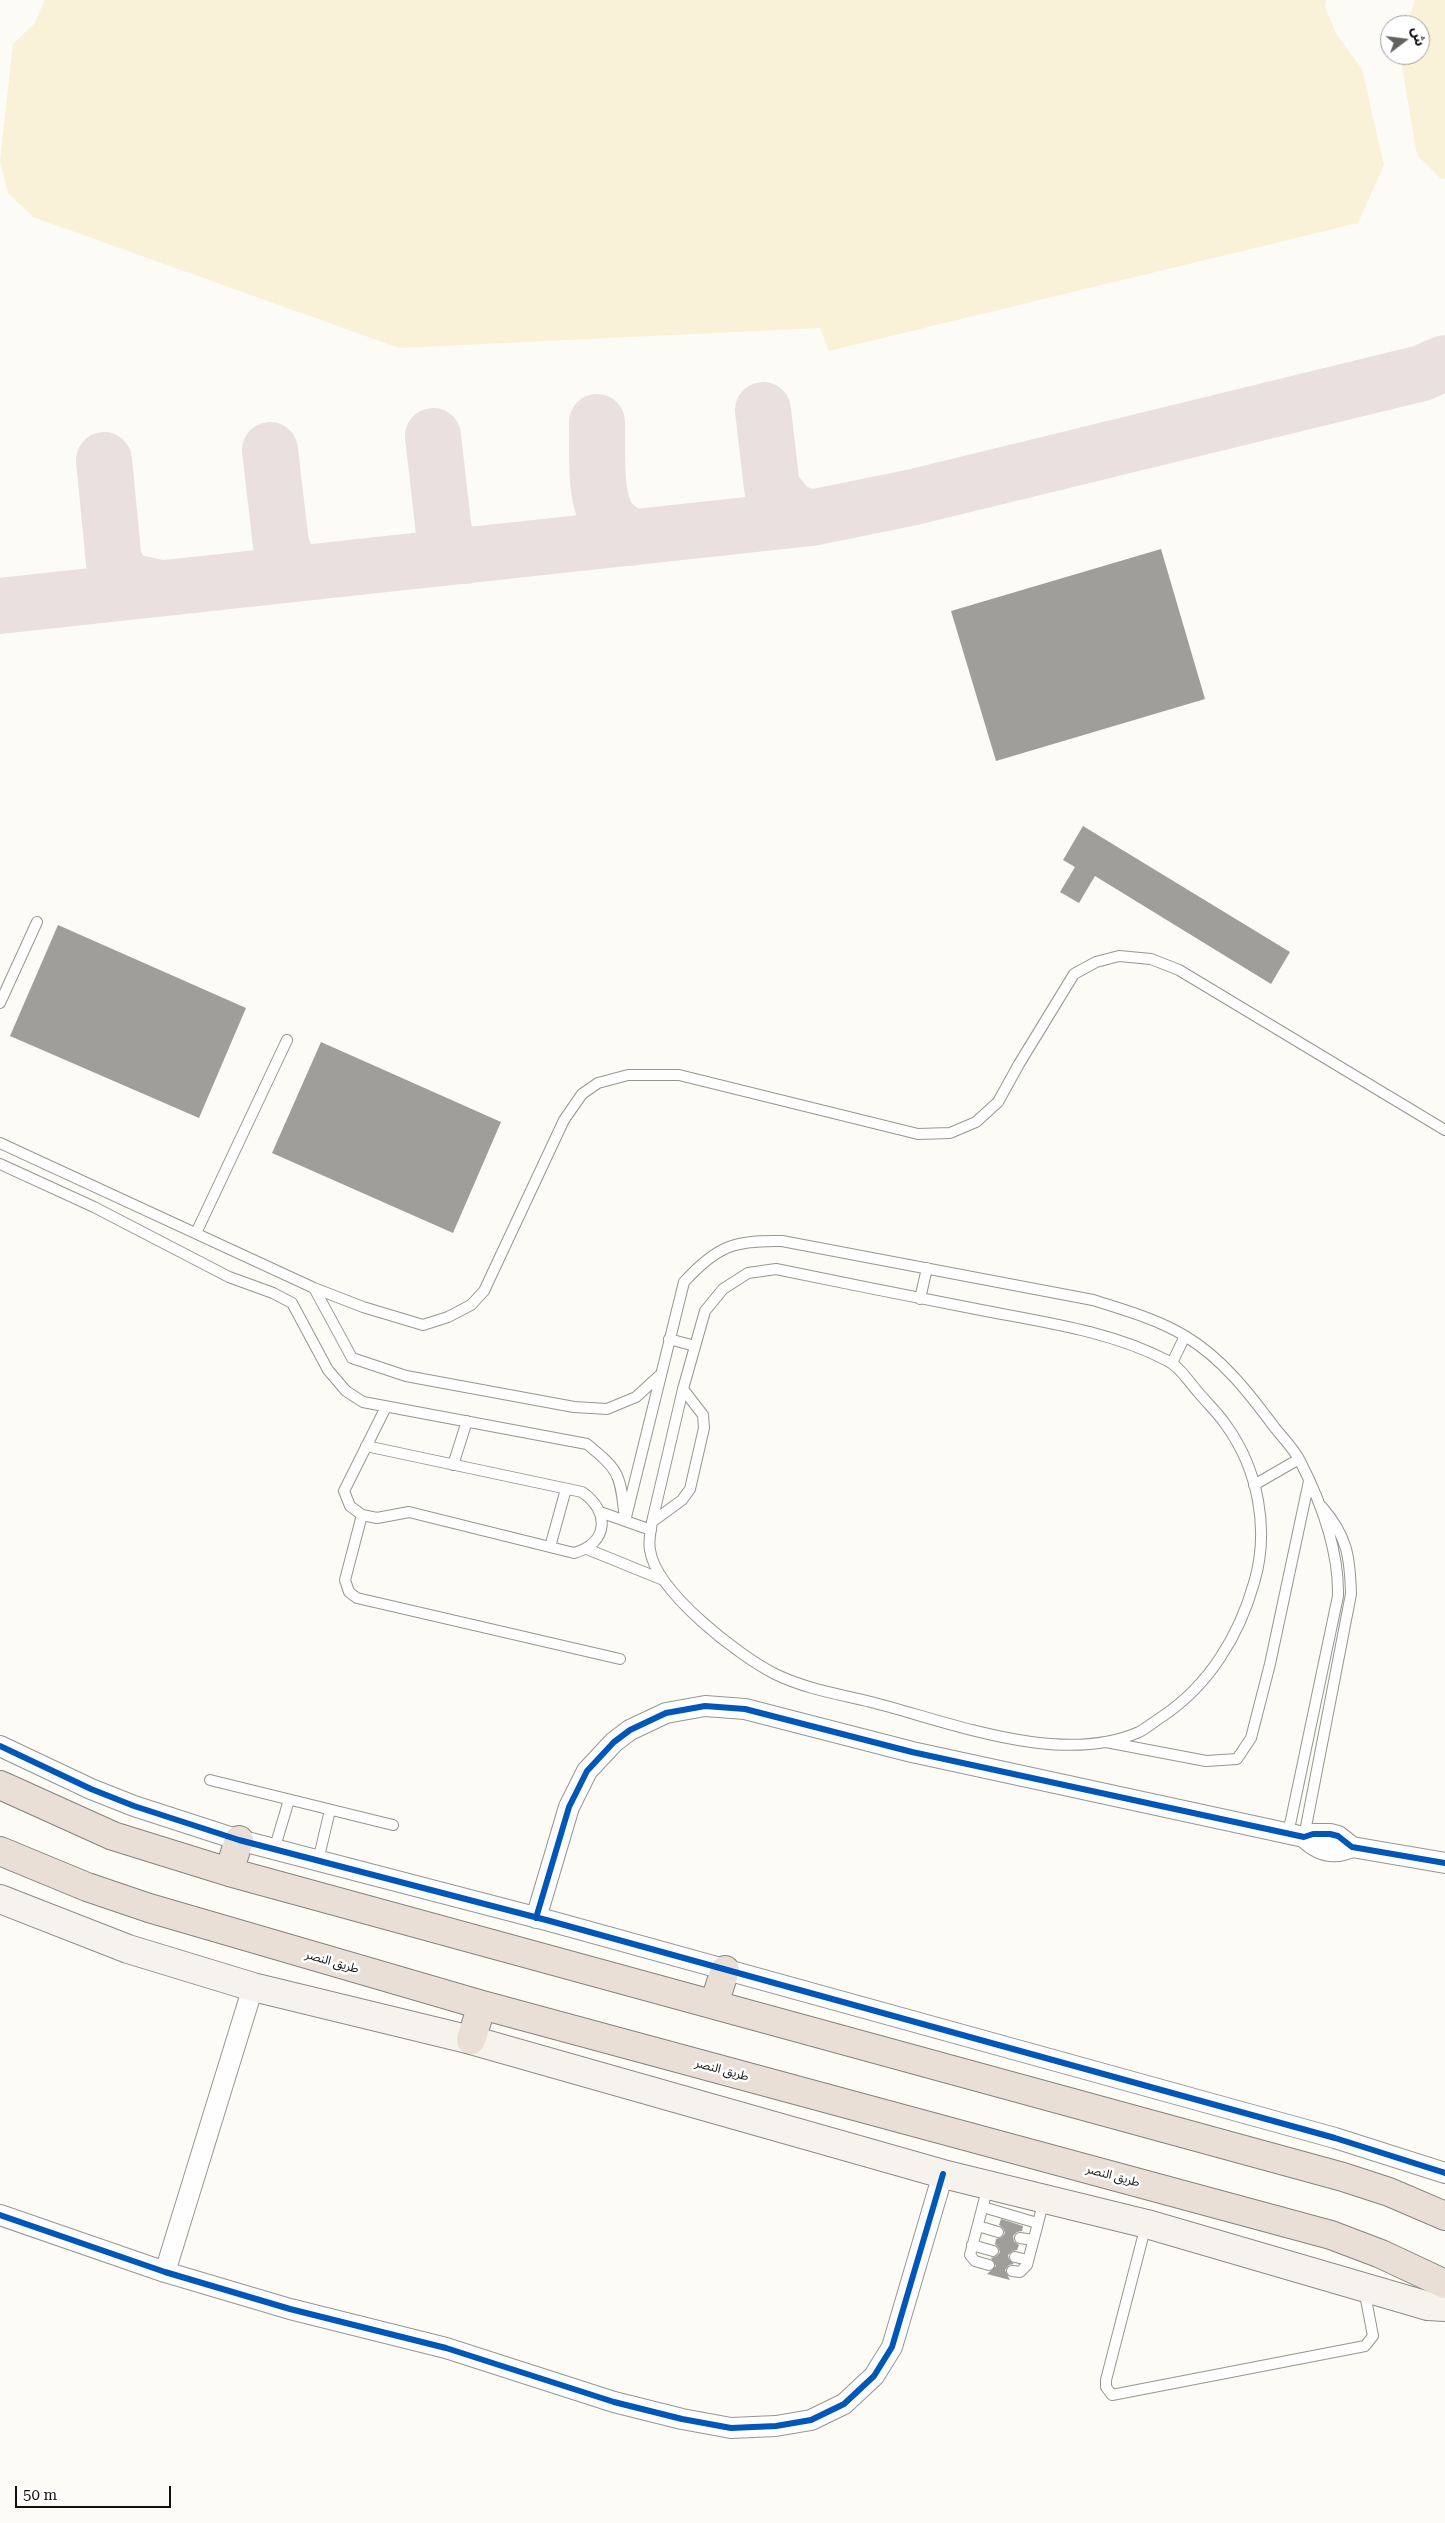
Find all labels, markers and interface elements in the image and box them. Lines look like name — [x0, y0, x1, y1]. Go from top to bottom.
north arrow — [1380, 15, 1430, 65]
text: ش — [1408, 25, 1429, 48]
street label: طريق النصر — [304, 1947, 360, 1977]
street label: طريق النصر — [694, 2056, 750, 2084]
street label: طريق النصر — [1085, 2162, 1141, 2190]
scale bar — [18, 2476, 174, 2508]
text: 50 m — [23, 2486, 57, 2504]

